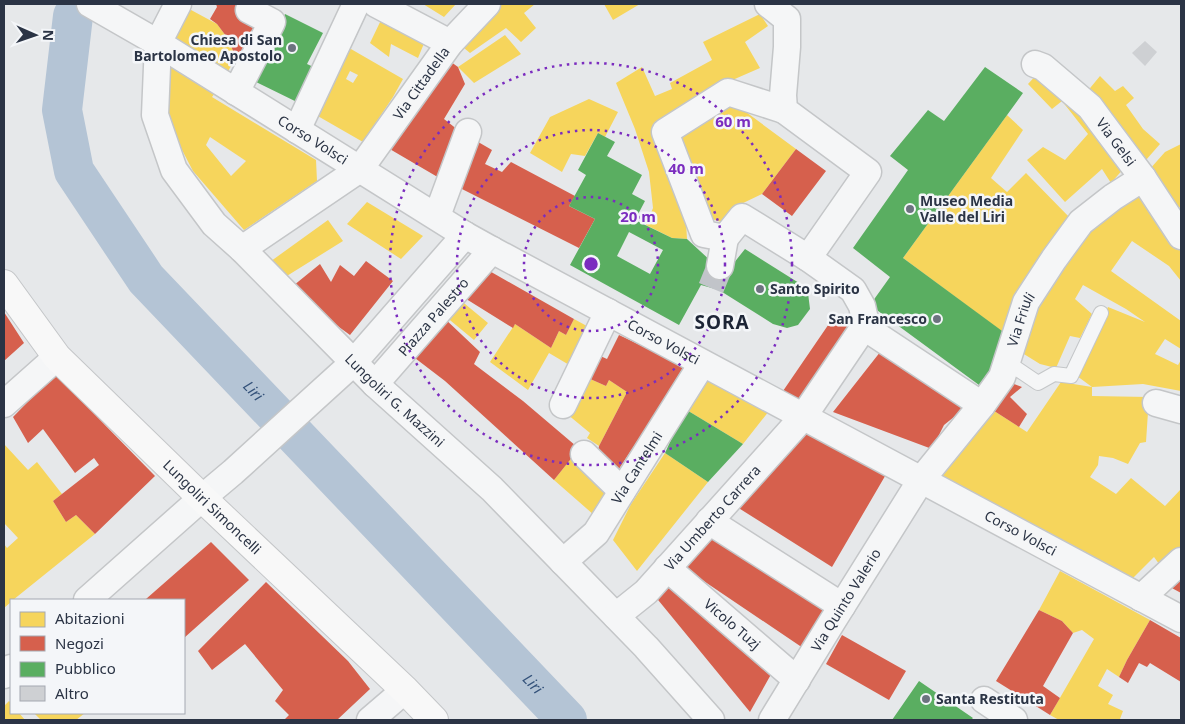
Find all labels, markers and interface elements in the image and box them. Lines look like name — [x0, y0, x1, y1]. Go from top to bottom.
north arrow — [10, 10, 60, 60]
text: N — [39, 29, 58, 41]
place label: Chiesa di San Bartolomeo Apostolo — [134, 30, 282, 65]
marker: Chiesa di San Bartolomeo Apostolo — [286, 42, 298, 54]
street label: Via Cittadella — [388, 43, 453, 123]
street label: Corso Volsci — [274, 110, 352, 168]
text: 60 m — [715, 111, 751, 131]
street label: Via Gelsi — [1092, 114, 1141, 170]
text: 40 m — [668, 158, 704, 178]
place label: Museo Media Valle del Liri — [920, 191, 1013, 226]
marker: Museo Media Valle del Liri — [904, 203, 916, 215]
text: 20 m — [620, 206, 656, 226]
centre of rings — [582, 255, 600, 273]
street label: Piazza Palestro — [394, 273, 473, 360]
place label: Santo Spirito — [770, 279, 860, 298]
marker: Santo Spirito — [754, 283, 766, 295]
street label: Via Friuli — [1002, 288, 1039, 349]
district label: SORA — [694, 309, 750, 335]
place label: San Francesco — [828, 309, 927, 328]
marker: San Francesco — [931, 313, 943, 325]
street label: Corso Volsci — [624, 314, 703, 369]
street label: Lungoliri G. Mazzini — [341, 349, 449, 451]
water label: Liri — [239, 376, 269, 406]
street label: Via Cantelmi — [607, 428, 666, 507]
street label: Lungoliri Simoncelli — [159, 455, 266, 558]
street label: Via Umberto Carrera — [660, 461, 765, 574]
street label: Corso Volsci — [981, 506, 1060, 560]
street label: Via Quinto Valerio — [806, 545, 885, 655]
street label: Vicolo Tuzj — [700, 594, 765, 653]
legend — [10, 599, 185, 714]
text: Abitazioni — [55, 608, 125, 628]
text: Negozi — [55, 633, 104, 653]
text: Pubblico — [55, 658, 116, 678]
water label: Liri — [519, 669, 549, 699]
text: Altro — [55, 683, 89, 703]
place label: Santa Restituta — [936, 689, 1044, 708]
marker: Santa Restituta — [920, 693, 932, 705]

